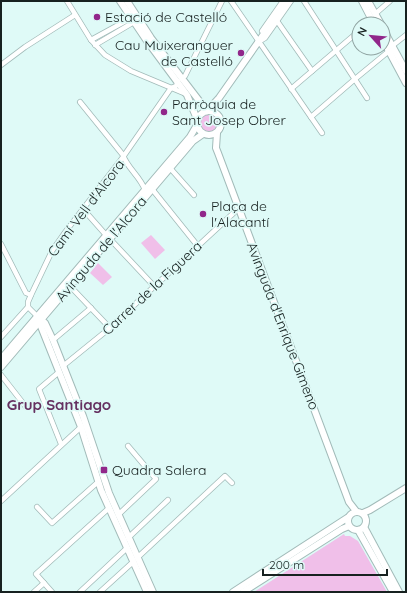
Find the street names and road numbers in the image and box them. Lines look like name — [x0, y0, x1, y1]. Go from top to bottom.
street label: Camí Vell d'Alcora — [44, 156, 128, 260]
street label: Avinguda de l'Alcora — [52, 193, 150, 305]
street label: Carrer de la Figuera — [98, 237, 206, 339]
street label: Avinguda d'Enrique Gimeno — [243, 240, 323, 412]

